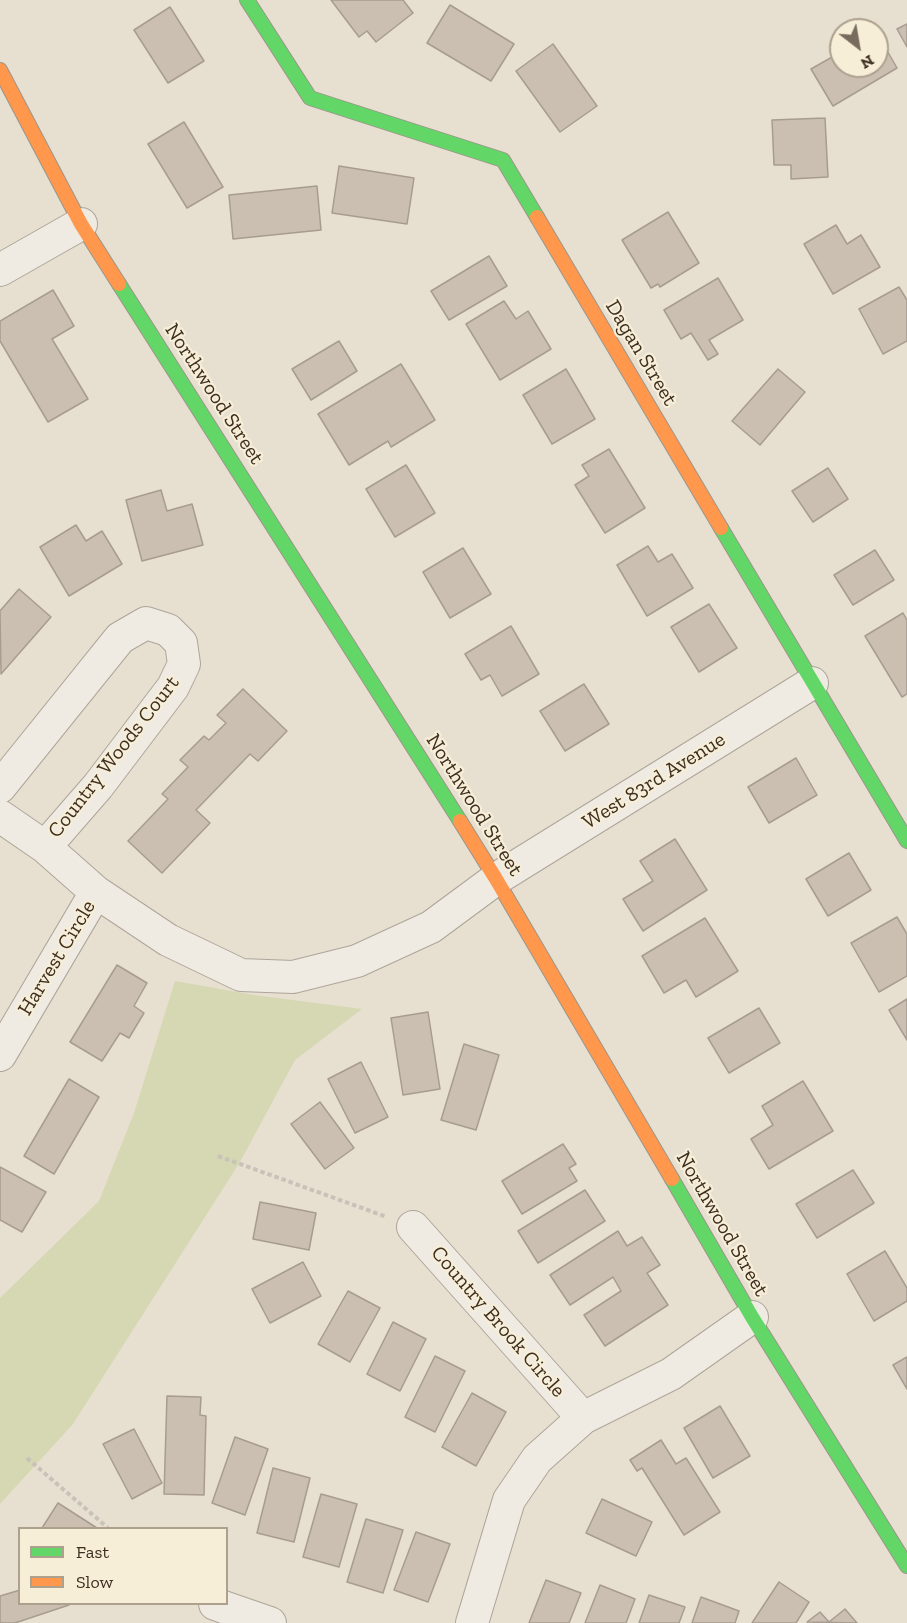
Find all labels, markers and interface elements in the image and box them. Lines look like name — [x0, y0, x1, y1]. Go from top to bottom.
north arrow — [829, 18, 889, 78]
text: N — [857, 51, 878, 73]
street label: Dagan Street — [600, 296, 682, 410]
street label: Northwood Street — [159, 319, 269, 469]
street label: Country Woods Court — [43, 671, 185, 843]
street label: West 83rd Avenue — [578, 727, 730, 835]
street label: Northwood Street — [420, 729, 528, 881]
street label: Harvest Circle — [13, 896, 101, 1020]
street label: Northwood Street — [670, 1147, 774, 1301]
street label: Country Brook Circle — [425, 1241, 571, 1403]
legend — [18, 1527, 228, 1605]
text: Fast — [76, 1541, 109, 1563]
text: Slow — [76, 1571, 113, 1593]

